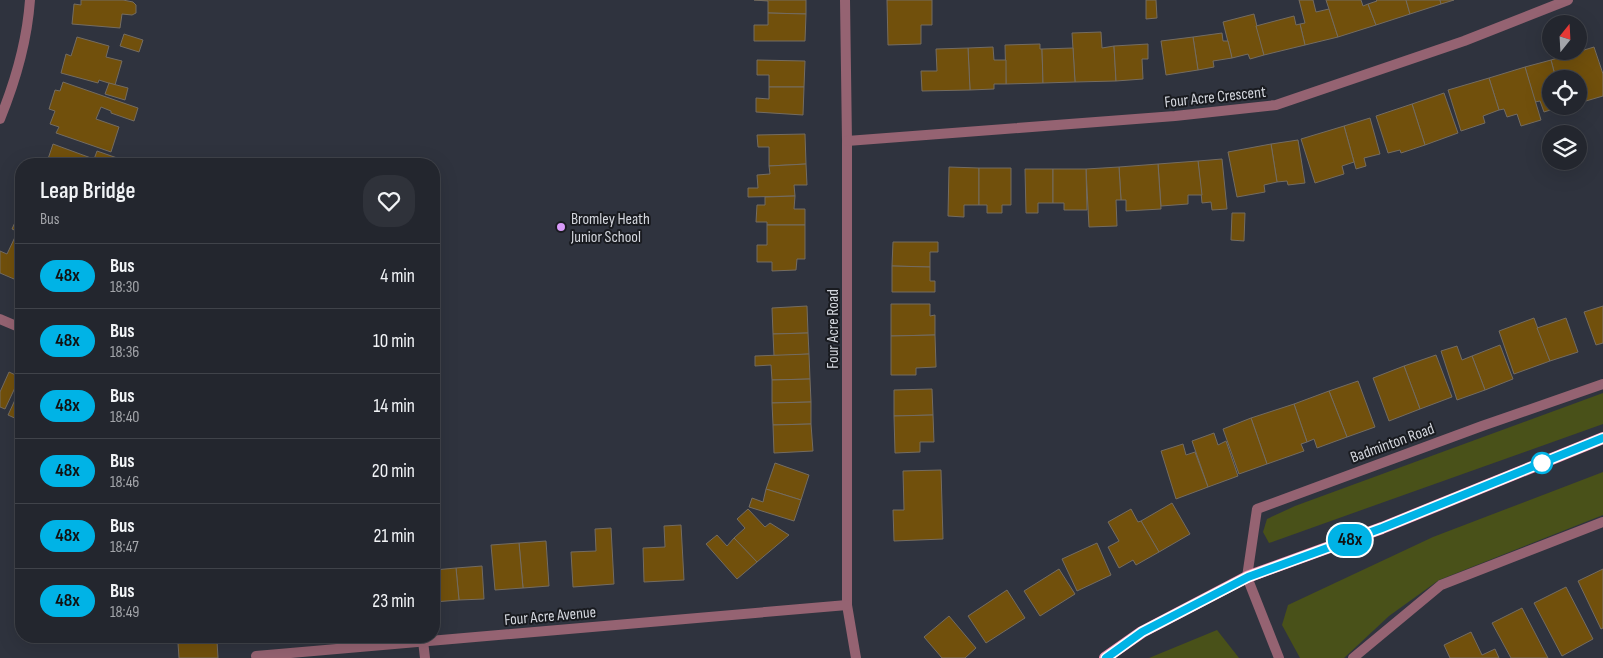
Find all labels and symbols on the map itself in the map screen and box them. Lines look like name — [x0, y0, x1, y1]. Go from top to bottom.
north arrow — [1542, 15, 1588, 60]
street label: Four Acre Crescent — [1164, 83, 1267, 112]
place label: Bromley Heath Junior School — [570, 210, 650, 247]
marker: Bromley Heath Junior School — [555, 221, 567, 233]
street label: Four Acre Road — [824, 289, 843, 369]
street label: Badminton Road — [1348, 419, 1437, 467]
unlabelled marker — [1531, 452, 1553, 474]
line badge: 48x — [1321, 524, 1379, 556]
street label: Four Acre Avenue — [503, 603, 597, 630]

